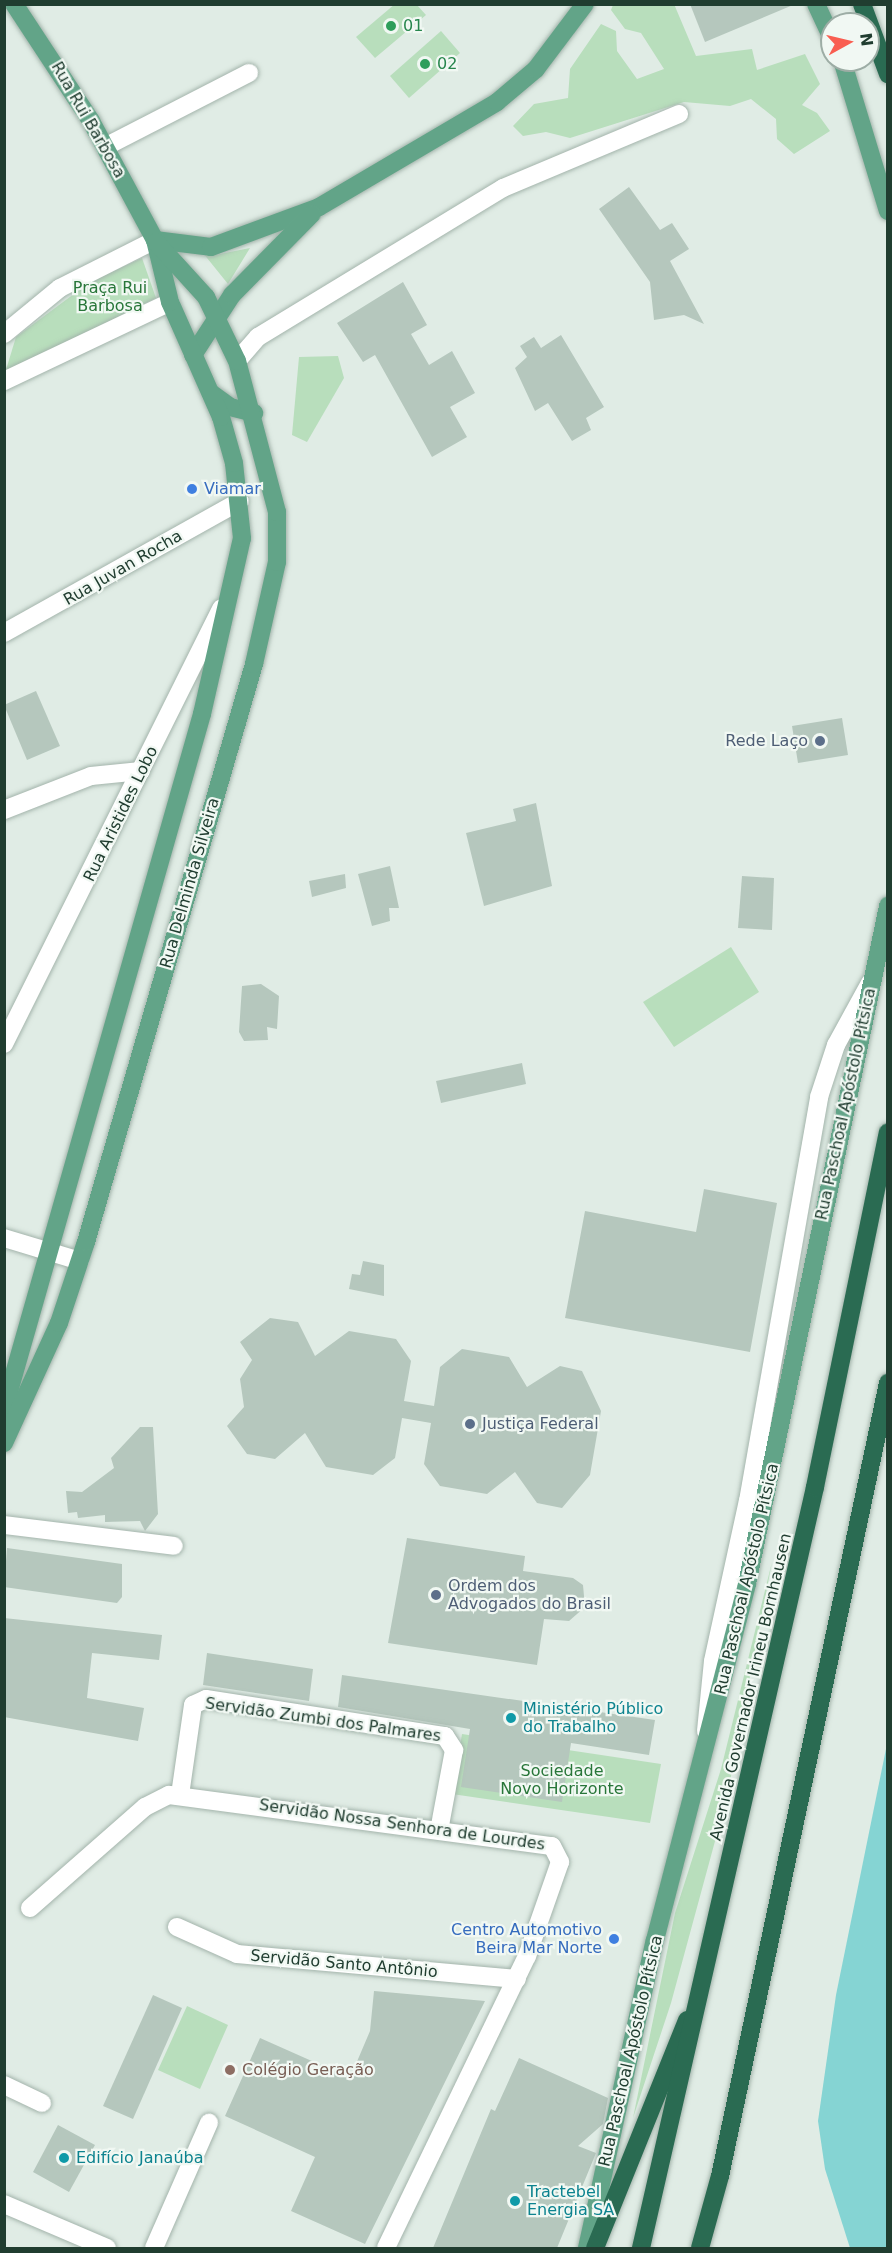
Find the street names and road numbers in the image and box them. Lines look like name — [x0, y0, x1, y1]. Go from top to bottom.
street label: Rua Rui Barbosa — [47, 58, 129, 182]
street label: Rua Juvan Rocha — [60, 526, 186, 610]
street label: Rua Aristides Lobo — [80, 743, 162, 885]
street label: Rua Delminda Silveira — [156, 796, 224, 970]
street label: Rua Paschoal Apóstolo Pítsica — [812, 986, 880, 1222]
street label: Rua Paschoal Apóstolo Pítsica — [711, 1461, 783, 1697]
street label: Avenida Governador Irineu Bornhausen — [706, 1531, 796, 1843]
street label: Servidão Zumbi dos Palmares — [204, 1694, 442, 1746]
street label: Servidão Nossa Senhora de Lourdes — [258, 1795, 546, 1855]
street label: Rua Paschoal Apóstolo Pítsica — [595, 1933, 667, 2169]
street label: Servidão Santo Antônio — [249, 1946, 439, 1982]

